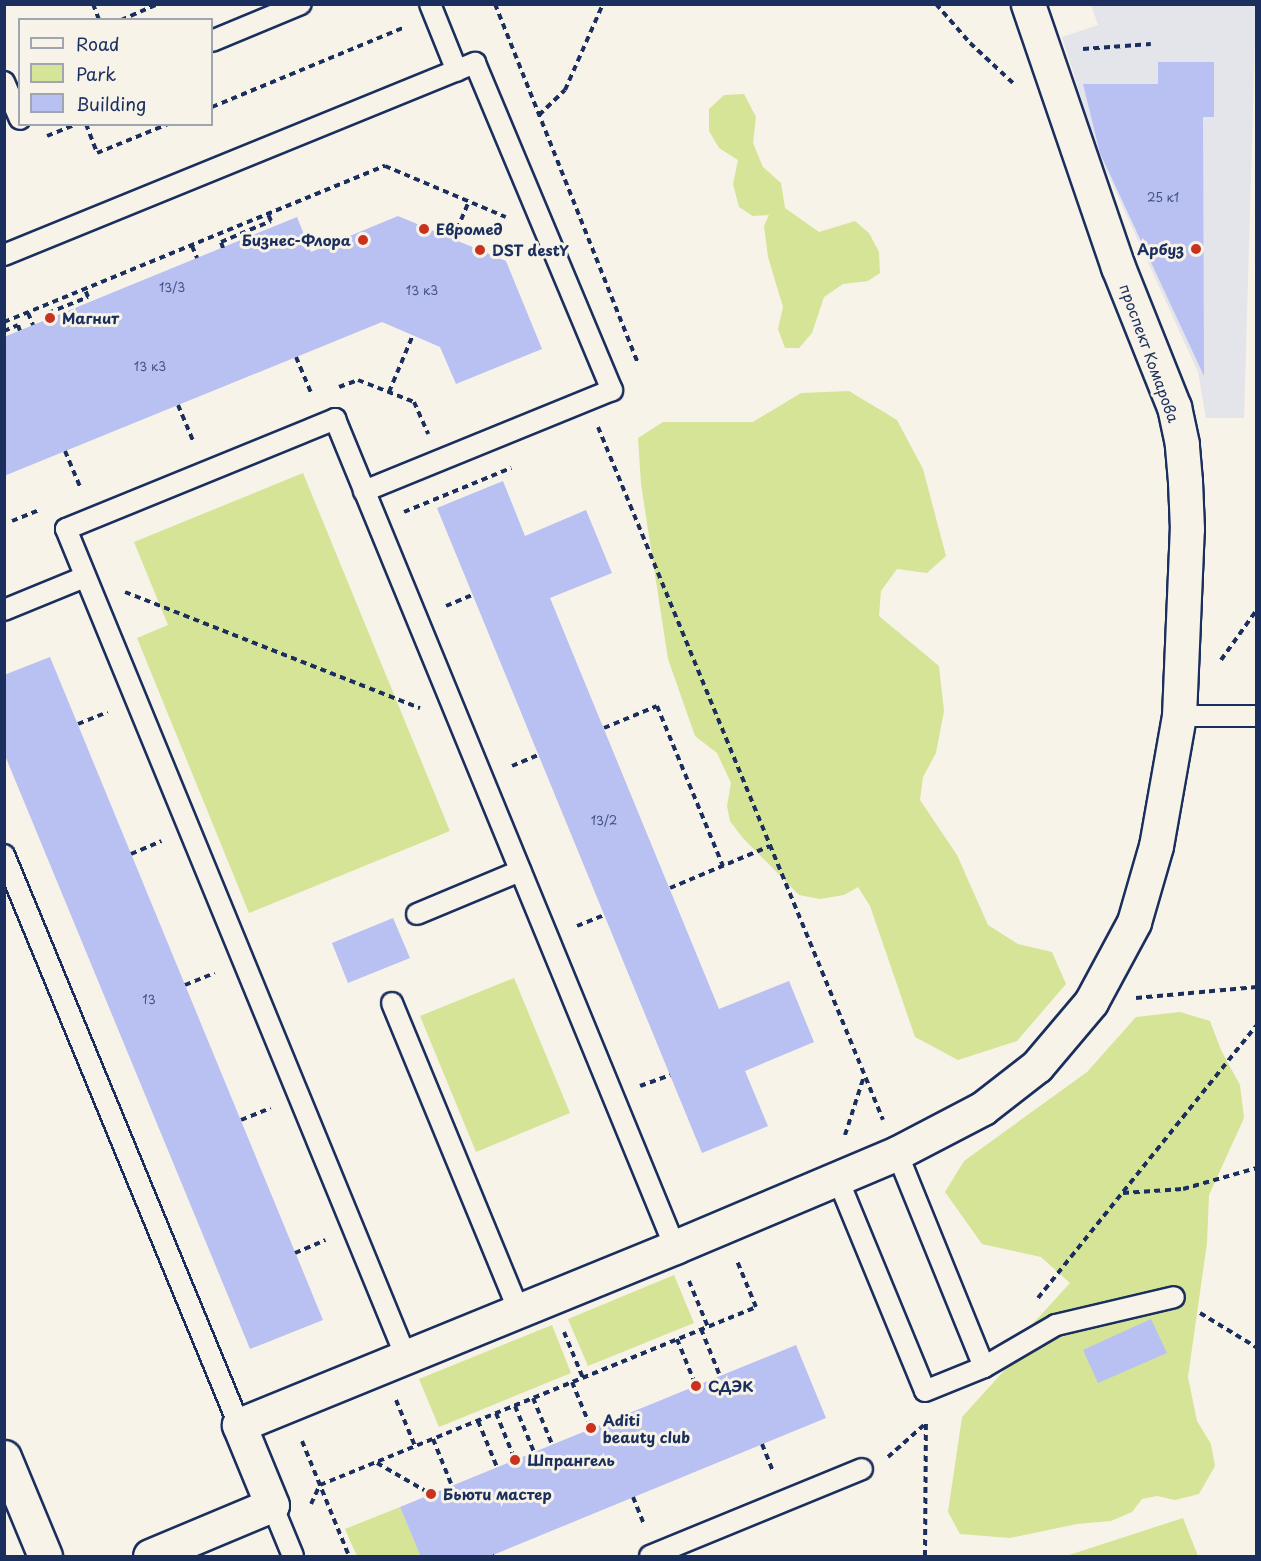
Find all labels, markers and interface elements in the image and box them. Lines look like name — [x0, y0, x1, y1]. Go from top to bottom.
legend — [18, 18, 213, 126]
text: Road — [76, 30, 120, 57]
text: Park — [76, 60, 116, 87]
text: Building — [76, 90, 146, 117]
house number: 25 к1 — [1147, 191, 1179, 205]
place label: Евромед — [436, 220, 503, 238]
marker: Евромед — [417, 222, 431, 236]
place label: Бизнес-Флора — [242, 231, 351, 249]
marker: Бизнес-Флора — [356, 233, 370, 247]
place label: Арбуз — [1137, 240, 1184, 258]
place label: DST destY — [492, 241, 569, 259]
marker: Арбуз — [1189, 242, 1203, 256]
marker: DST destY — [473, 243, 487, 257]
house number: 13/3 — [159, 281, 185, 295]
street label: проспект Комарова — [1116, 281, 1184, 425]
house number: 13 к3 — [406, 284, 438, 298]
place label: Магнит — [62, 309, 119, 327]
marker: Магнит — [43, 311, 57, 325]
house number: 13 к3 — [134, 360, 166, 374]
house number: 13/2 — [591, 814, 617, 828]
house number: 13 — [142, 993, 156, 1007]
place label: СДЭК — [708, 1377, 753, 1395]
marker: СДЭК — [689, 1379, 703, 1393]
place label: Aditi beauty club — [603, 1410, 690, 1445]
marker: Aditi beauty club — [584, 1421, 598, 1435]
place label: Шпрангель — [527, 1451, 615, 1469]
marker: Шпрангель — [508, 1453, 522, 1467]
place label: Бьюти мастер — [443, 1485, 553, 1503]
marker: Бьюти мастер — [424, 1487, 438, 1501]

